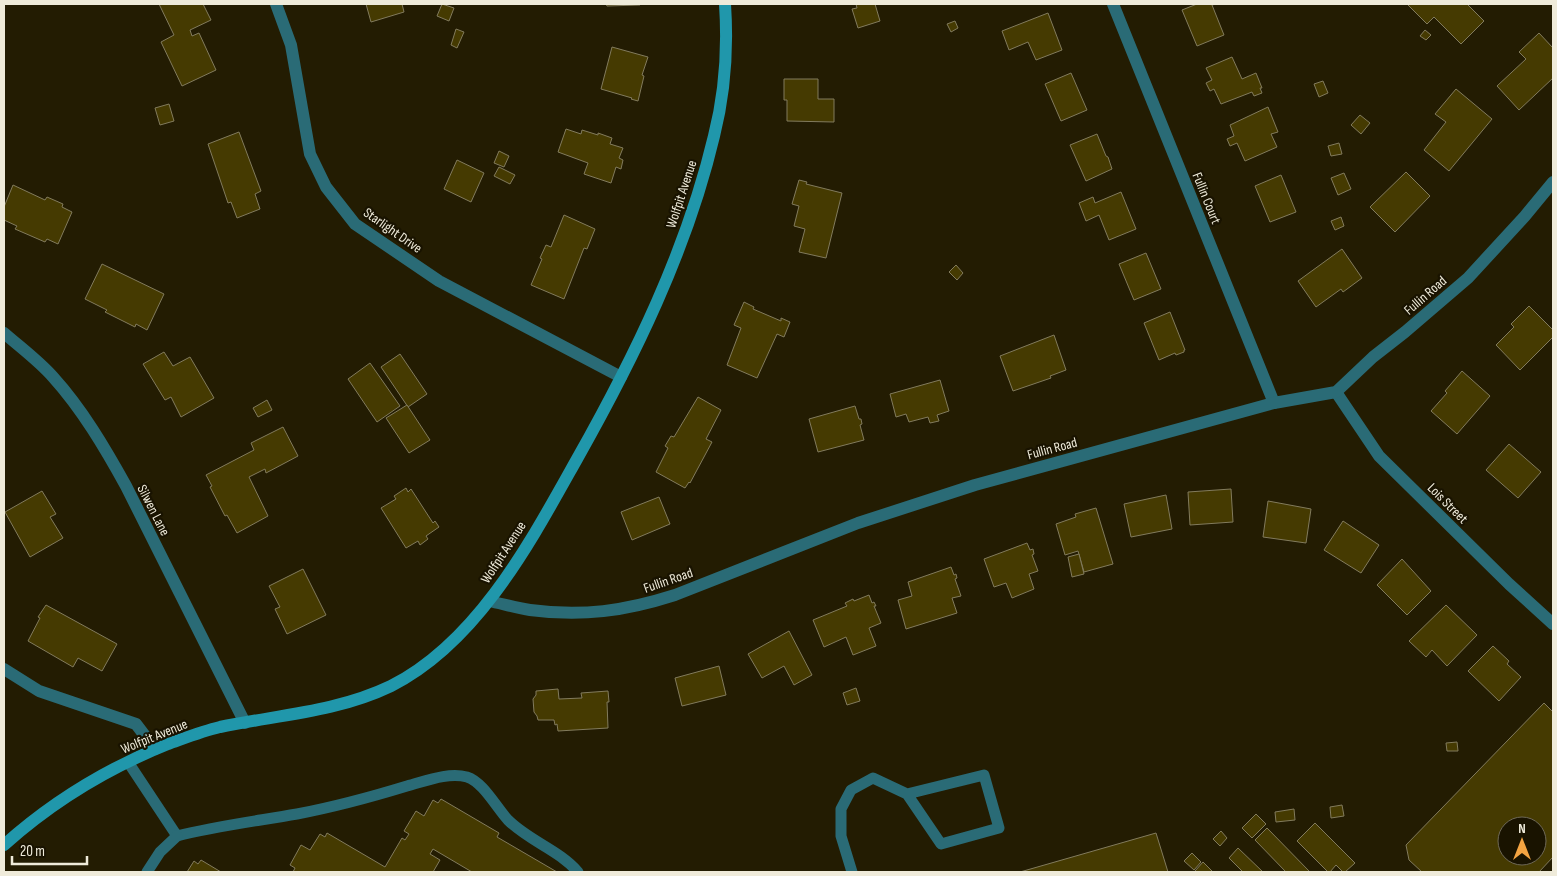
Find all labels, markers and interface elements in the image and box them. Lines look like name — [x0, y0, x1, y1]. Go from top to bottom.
street label: Wolfpit Avenue — [663, 158, 700, 230]
street label: Fullin Court — [1188, 170, 1225, 227]
street label: Starlight Drive — [360, 204, 425, 257]
street label: Fullin Road — [1401, 272, 1450, 318]
street label: Fullin Road — [1025, 434, 1079, 463]
street label: Lois Street — [1424, 480, 1471, 527]
street label: Silwen Lane — [133, 482, 174, 539]
street label: Wolfpit Avenue — [477, 518, 530, 586]
street label: Fullin Road — [641, 564, 695, 597]
street label: Wolfpit Avenue — [118, 715, 190, 758]
north arrow — [1497, 816, 1547, 866]
text: N — [1518, 820, 1526, 837]
scale bar — [12, 834, 88, 866]
text: 20 m — [20, 842, 45, 861]

